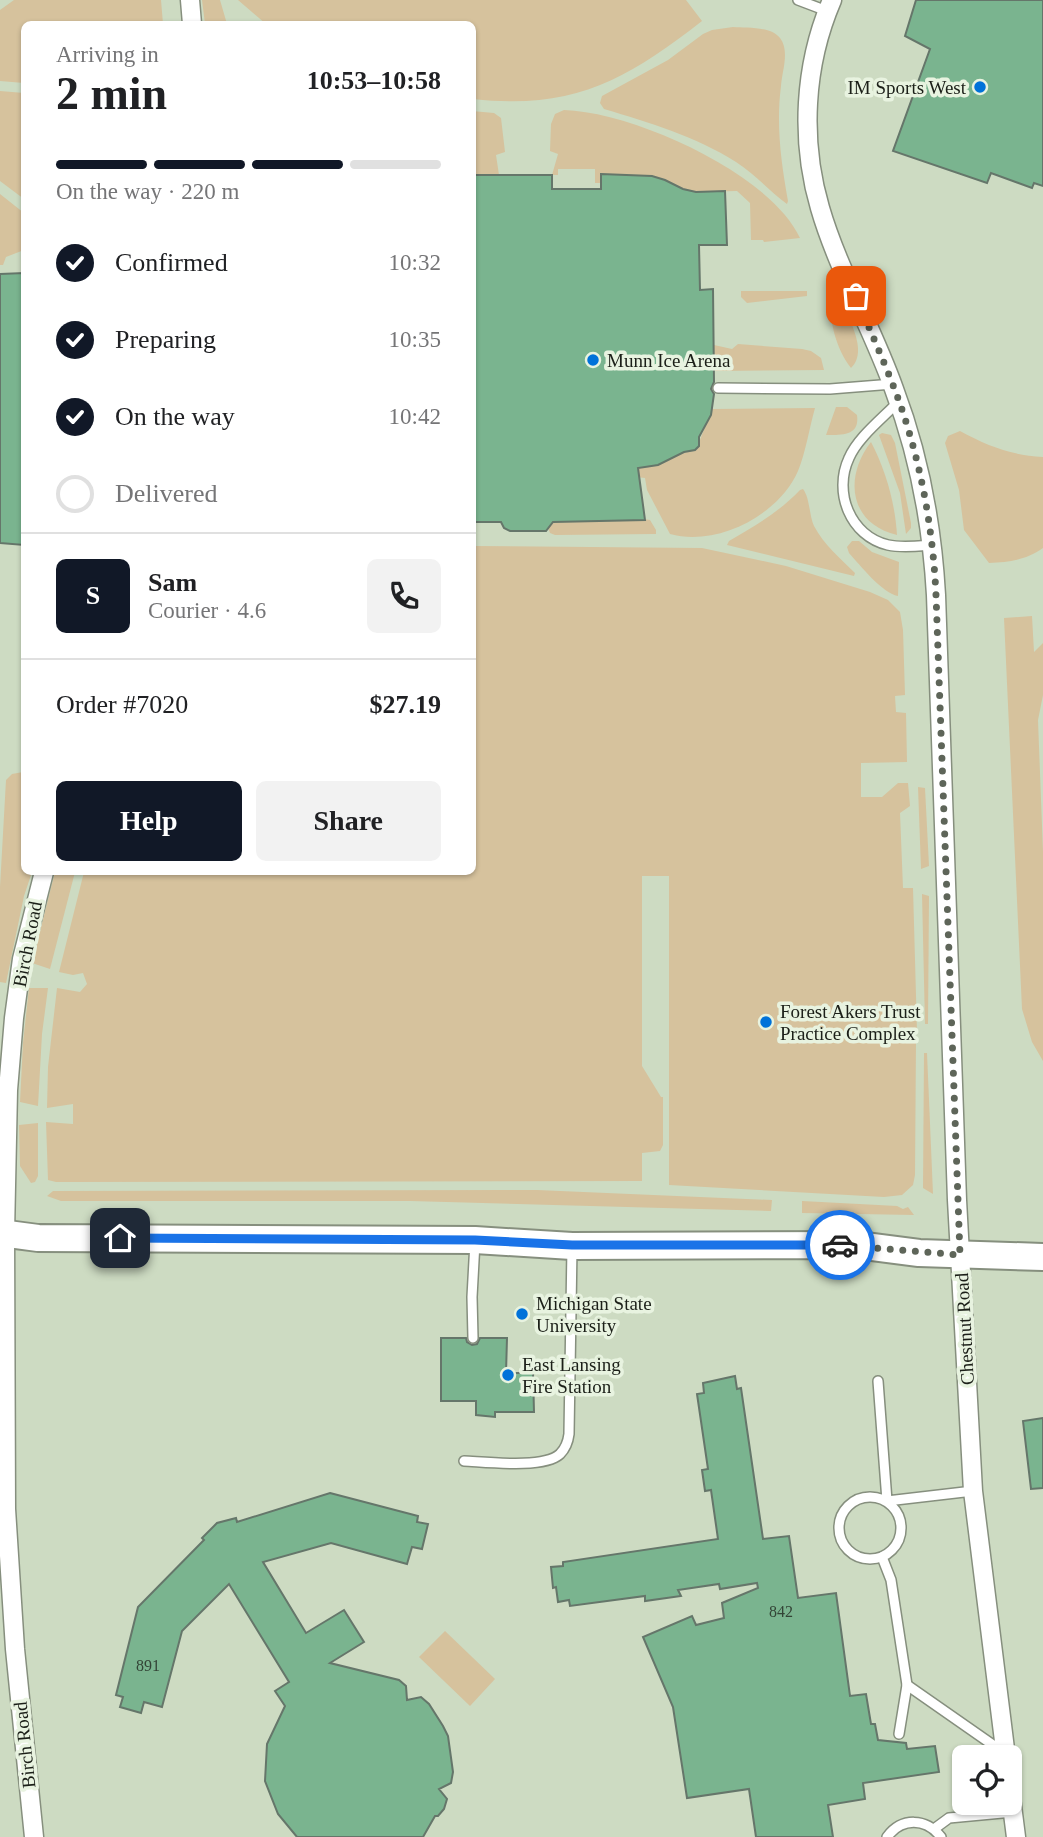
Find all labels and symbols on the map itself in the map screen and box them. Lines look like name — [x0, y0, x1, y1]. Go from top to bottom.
place label: IM Sports West — [848, 77, 967, 98]
marker: IM Sports West — [972, 79, 988, 95]
pin — [826, 266, 886, 326]
place label: Munn Ice Arena — [607, 350, 731, 371]
marker: Munn Ice Arena — [585, 352, 601, 368]
street label: Birch Road — [9, 899, 46, 989]
place label: Forest Akers Trust Practice Complex — [780, 1001, 921, 1044]
marker: Forest Akers Trust Practice Complex — [758, 1014, 774, 1030]
pin — [90, 1208, 150, 1268]
courier — [805, 1210, 875, 1280]
street label: Chestnut Road — [951, 1272, 978, 1386]
place label: Michigan State University — [536, 1293, 652, 1336]
marker: Michigan State University — [514, 1306, 530, 1322]
place label: East Lansing Fire Station — [522, 1354, 621, 1397]
marker: East Lansing Fire Station — [500, 1367, 516, 1383]
house number: 842 — [769, 1603, 793, 1620]
house number: 891 — [136, 1657, 160, 1674]
street label: Birch Road — [9, 1700, 39, 1789]

